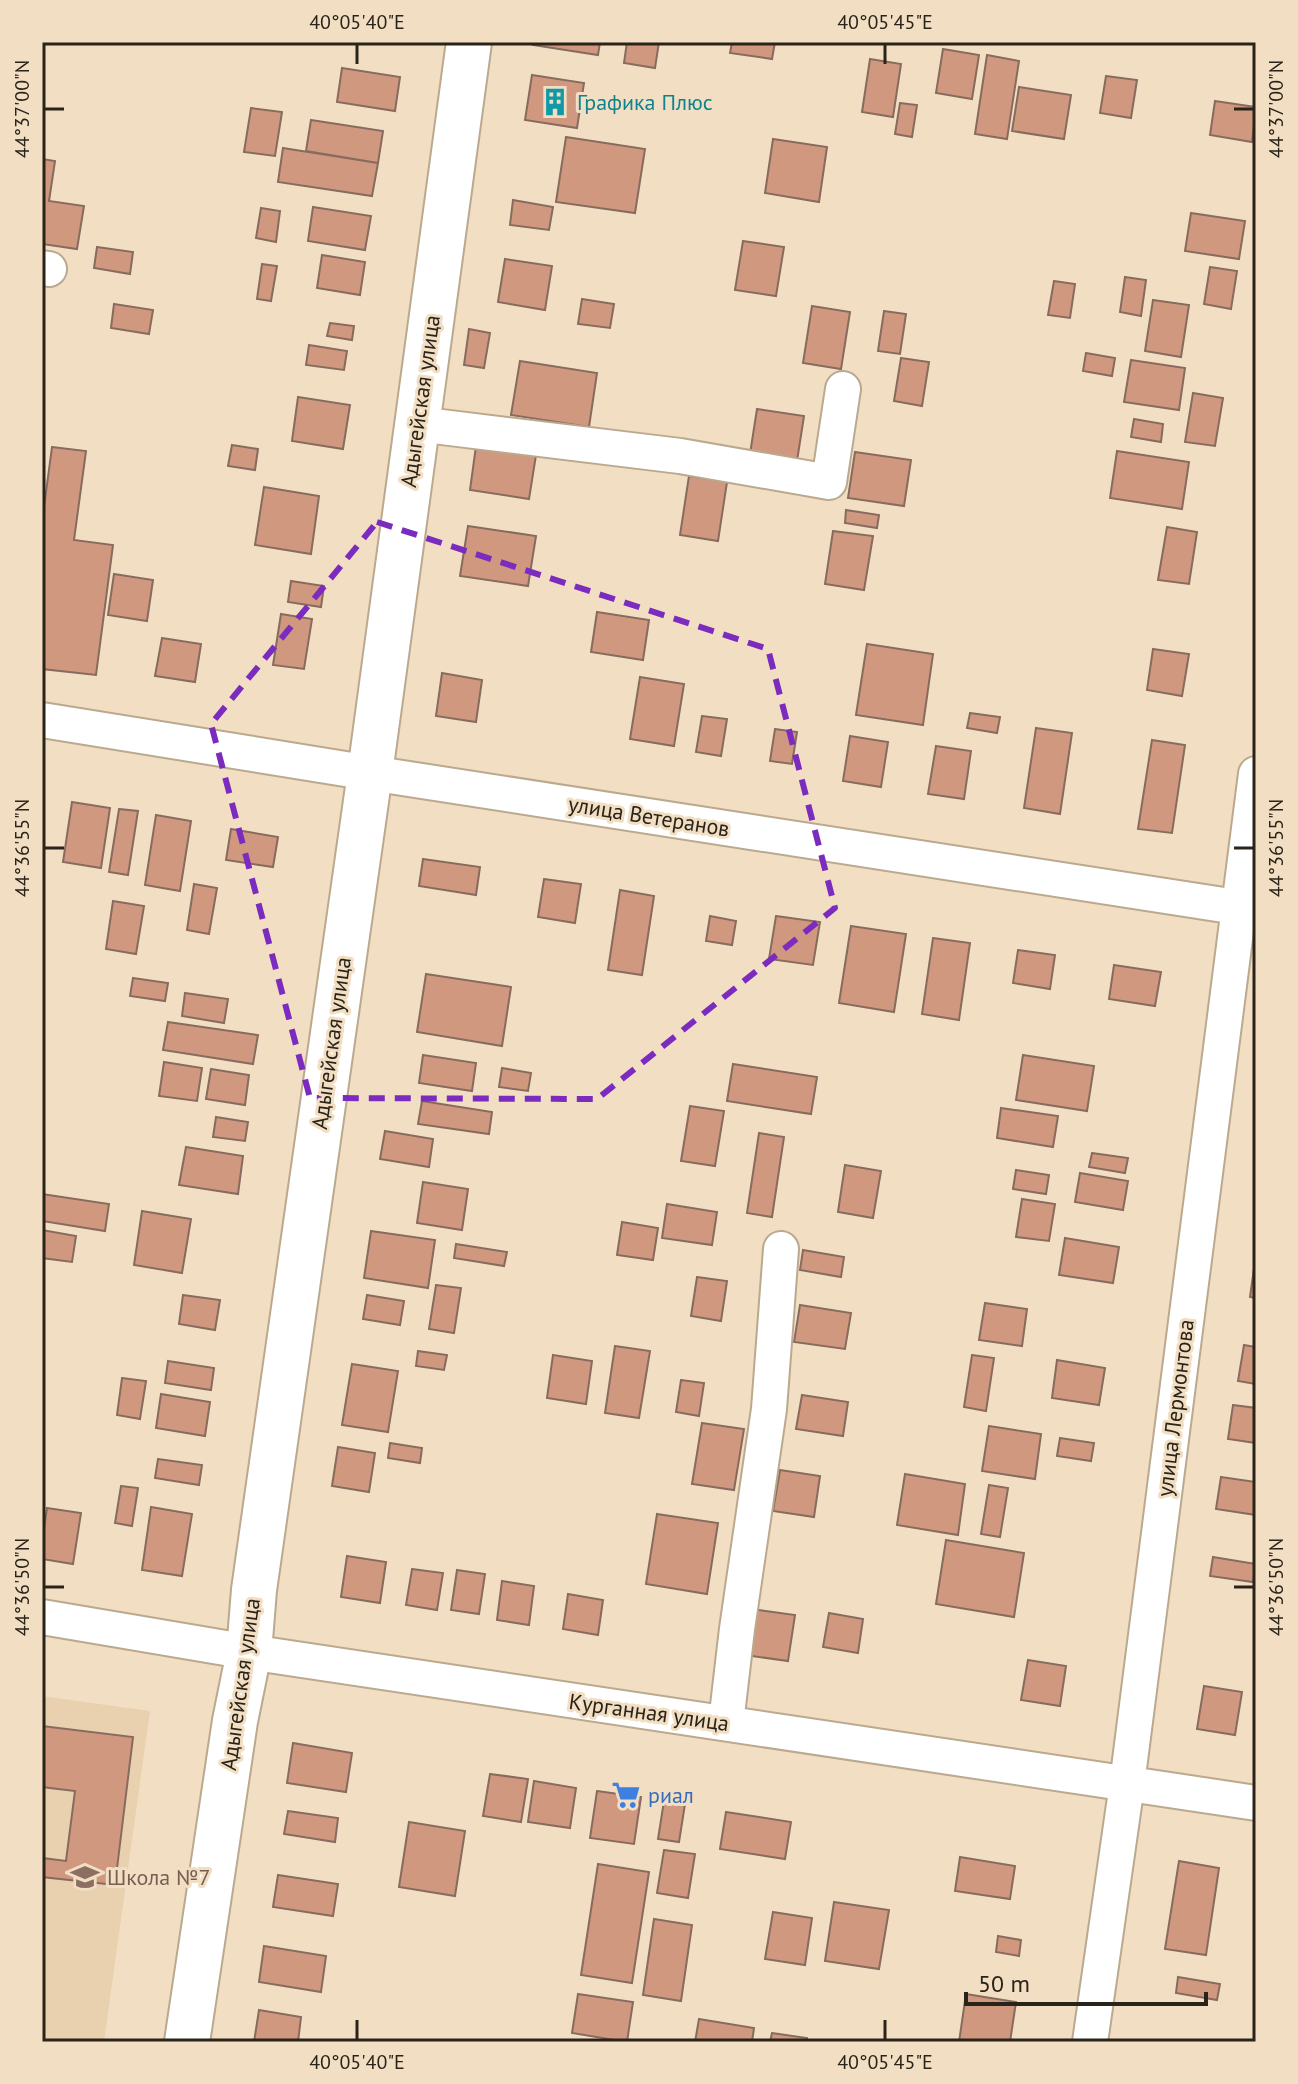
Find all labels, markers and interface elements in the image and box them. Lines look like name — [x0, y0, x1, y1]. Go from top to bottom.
text: 40°05'40"E — [309, 9, 405, 35]
text: 40°05'45"E — [837, 9, 933, 35]
text: 44°37'00"N — [9, 60, 35, 158]
text: 44°37'00"N — [1263, 60, 1289, 158]
building icon: Графика Плюс — [540, 87, 570, 117]
place label: Графика Плюс — [577, 88, 713, 116]
street label: Адыгейская улица — [394, 313, 446, 489]
street label: улица Ветеранов — [566, 789, 732, 843]
text: 44°36'55"N — [9, 799, 35, 897]
text: 44°36'55"N — [1263, 799, 1289, 897]
street label: Адыгейская улица — [305, 955, 357, 1131]
street label: улица Лермонтова — [1150, 1318, 1200, 1498]
text: 44°36'50"N — [9, 1538, 35, 1636]
text: 44°36'50"N — [1263, 1538, 1289, 1636]
street label: Адыгейская улица — [214, 1596, 266, 1772]
street label: Курганная улица — [567, 1687, 731, 1737]
supermarket icon: риал — [611, 1780, 641, 1810]
place label: риал — [648, 1781, 694, 1809]
school or university icon: Школа №7 — [70, 1862, 100, 1892]
place label: Школа №7 — [107, 1863, 211, 1891]
scale bar — [966, 1956, 1206, 2006]
text: 50 m — [978, 1968, 1030, 1999]
text: 40°05'40"E — [309, 2049, 405, 2075]
text: 40°05'45"E — [837, 2049, 933, 2075]

